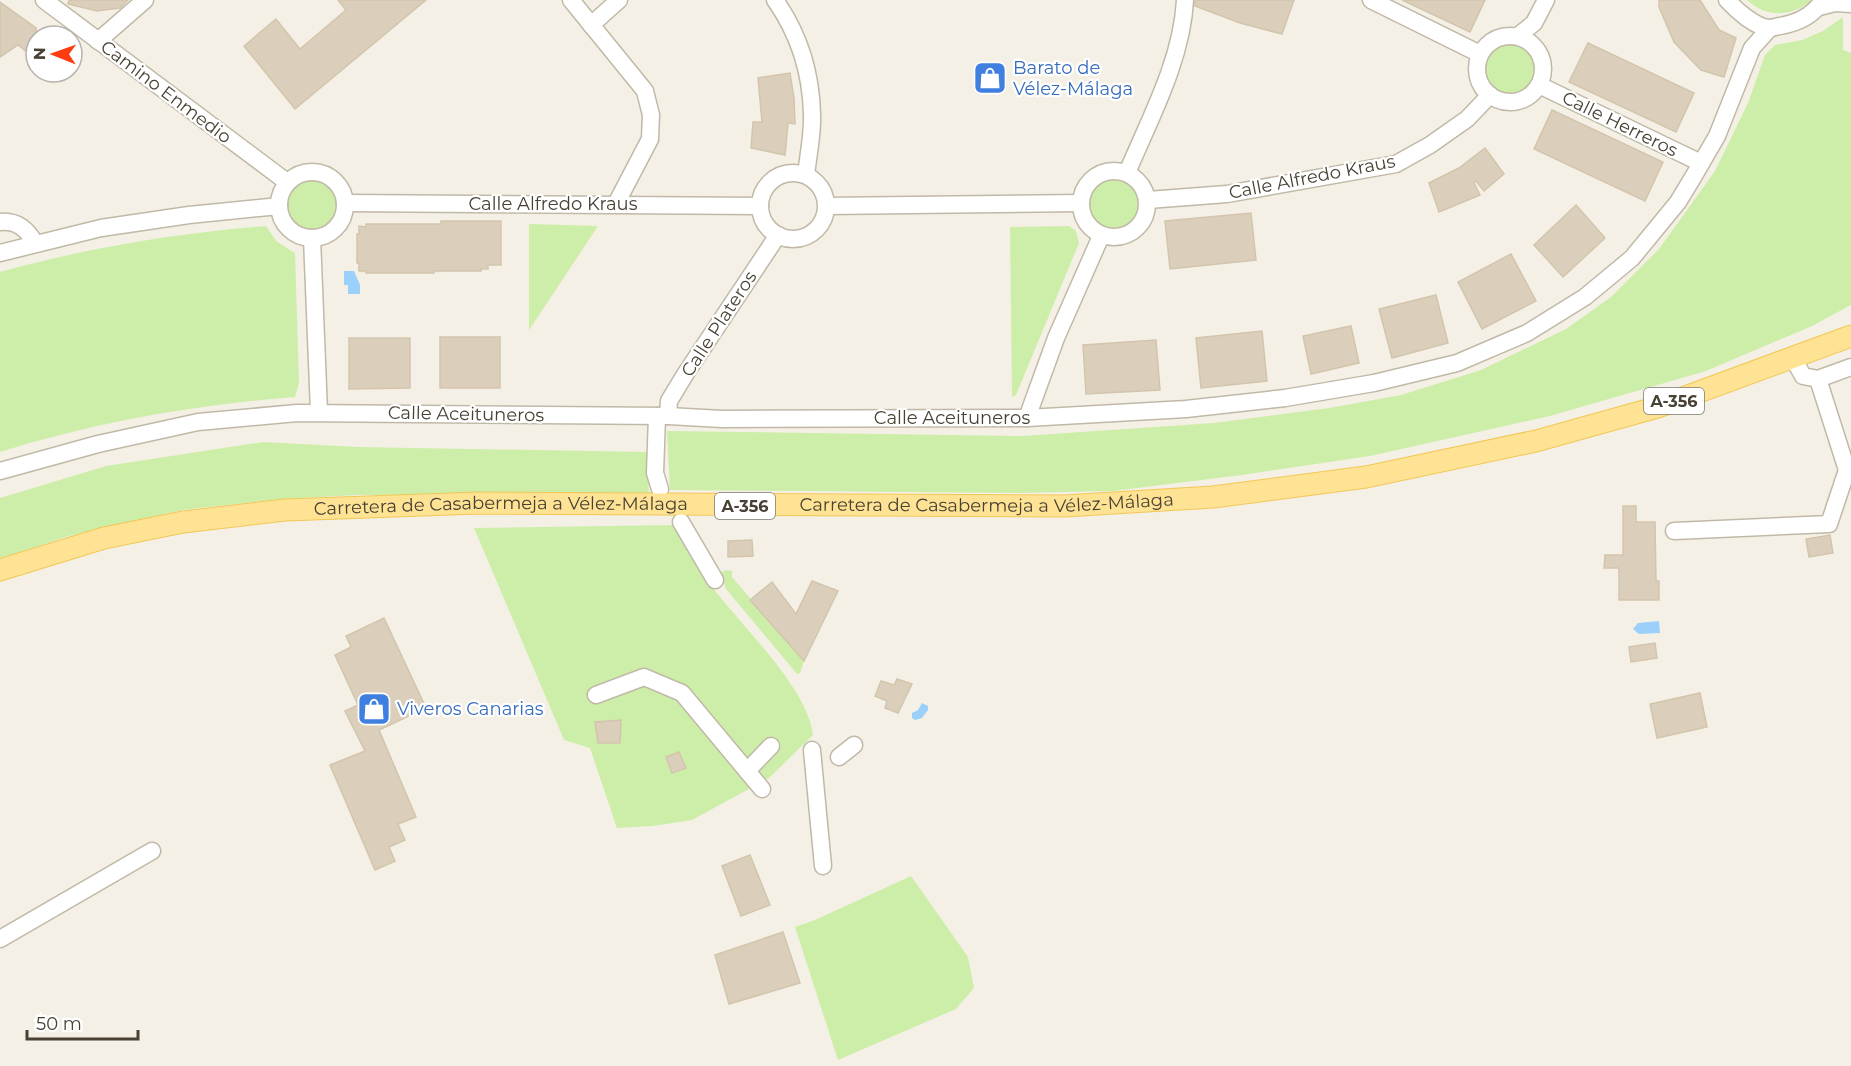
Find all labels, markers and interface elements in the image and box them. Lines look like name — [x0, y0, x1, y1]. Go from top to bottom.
north arrow — [24, 24, 84, 84]
street label: Camino Enmedio — [96, 36, 236, 148]
text: N — [30, 47, 49, 60]
place label: Barato de Vélez-Málaga — [1013, 57, 1133, 100]
shop icon: Barato de Vélez-Málaga — [972, 60, 1008, 96]
street label: Calle Herreros — [1559, 86, 1682, 162]
street label: Calle Alfredo Kraus — [1227, 150, 1397, 204]
street label: Calle Alfredo Kraus — [468, 193, 638, 215]
street label: Calle Plateros — [677, 267, 762, 381]
road number: A-356 — [1644, 388, 1704, 414]
street label: Calle Aceituneros — [388, 402, 545, 426]
street label: Calle Aceituneros — [874, 407, 1030, 429]
street label: Carretera de Casabermeja a Vélez-Málaga — [800, 488, 1174, 517]
street label: Carretera de Casabermeja a Vélez-Málaga — [313, 492, 688, 520]
road number: A-356 — [715, 493, 775, 519]
shop icon: Viveros Canarias — [356, 691, 392, 727]
place label: Viveros Canarias — [397, 698, 544, 720]
scale bar — [27, 1003, 138, 1041]
text: 50 m — [36, 1013, 82, 1035]

